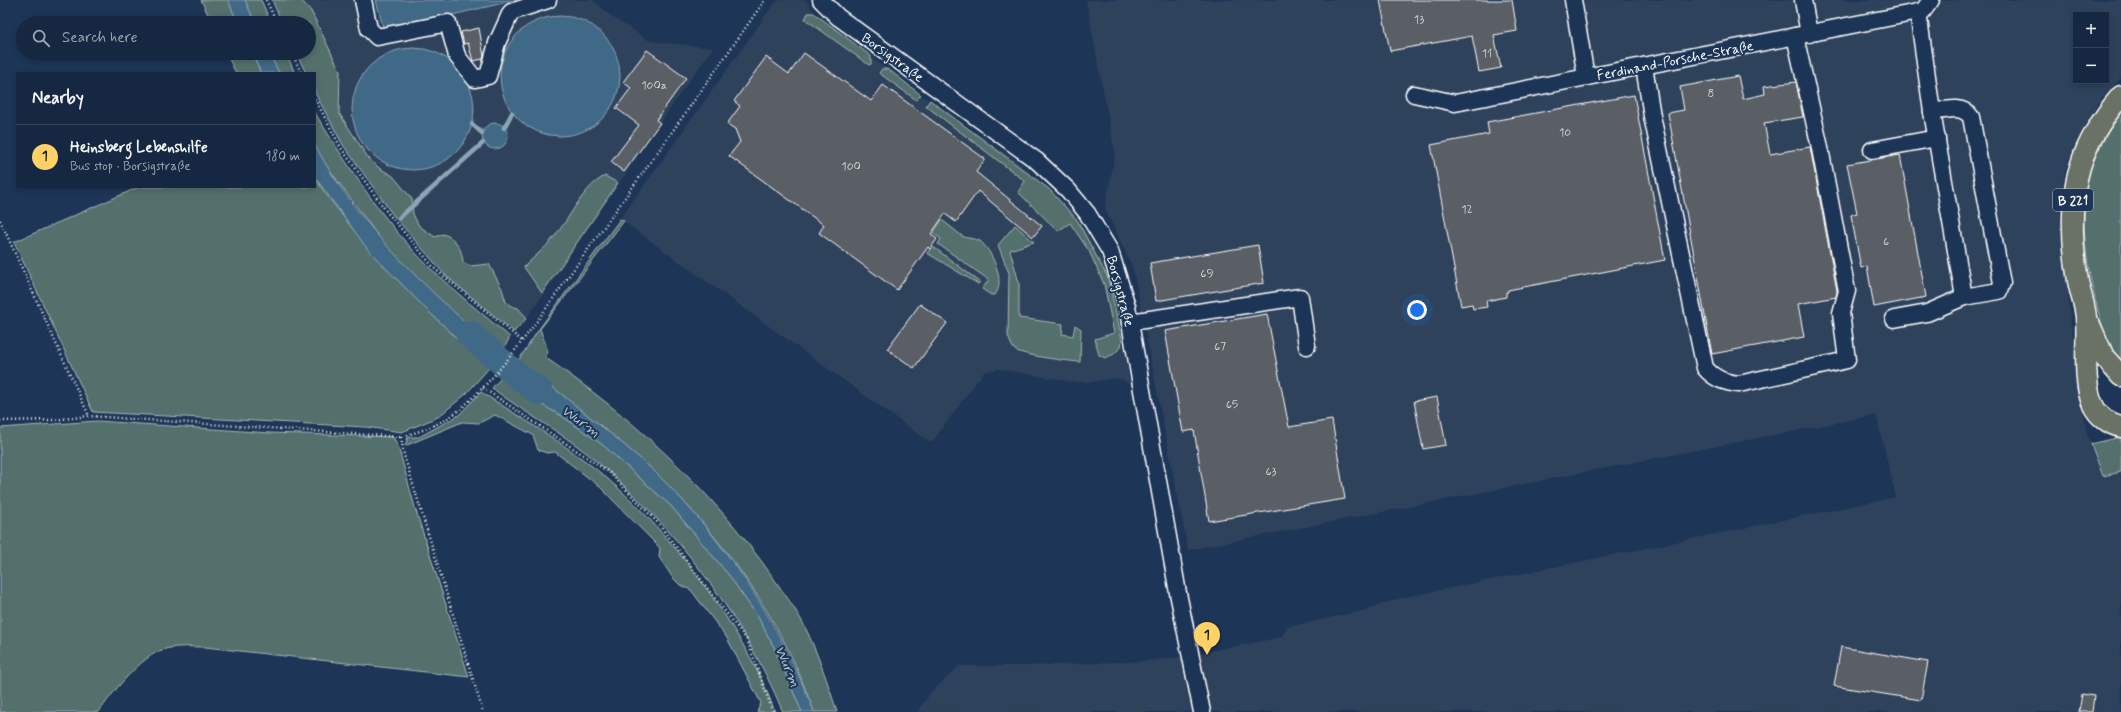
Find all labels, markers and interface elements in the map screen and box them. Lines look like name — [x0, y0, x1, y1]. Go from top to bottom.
house number: 13 — [1414, 12, 1424, 28]
map controls — [2073, 12, 2109, 84]
button: + — [2073, 12, 2109, 48]
search box — [16, 16, 316, 60]
icon: search — [30, 27, 52, 49]
text: Search here — [62, 28, 138, 48]
street label: Borsigstraße — [858, 29, 927, 87]
street label: Ferdinand-Porsche-Straße — [1595, 37, 1755, 85]
house number: 11 — [1482, 46, 1492, 62]
button: − — [2073, 48, 2109, 84]
house number: 100a — [641, 78, 667, 94]
house number: 8 — [1708, 86, 1714, 102]
text: Nearby — [32, 87, 84, 109]
house number: 10 — [1559, 125, 1571, 141]
text: Heinsberg Lebenshilfe — [70, 138, 208, 158]
text: 1 — [42, 148, 48, 165]
text: 180 m — [265, 148, 300, 165]
text: Bus stop · Borsigstraße — [70, 158, 191, 175]
house number: 100 — [841, 159, 861, 175]
road number: B 221 — [2053, 189, 2093, 211]
house number: 12 — [1461, 202, 1473, 218]
house number: 6 — [1883, 234, 1889, 250]
street label: Borsigstraße — [1102, 254, 1138, 329]
house number: 69 — [1200, 266, 1214, 282]
your location — [1407, 300, 1427, 320]
house number: 67 — [1214, 339, 1226, 355]
house number: 65 — [1226, 397, 1238, 413]
water label: Wurm — [557, 401, 604, 443]
house number: 63 — [1265, 464, 1277, 480]
pin: 1 — [1194, 622, 1220, 655]
water label: Wurm — [769, 643, 805, 690]

